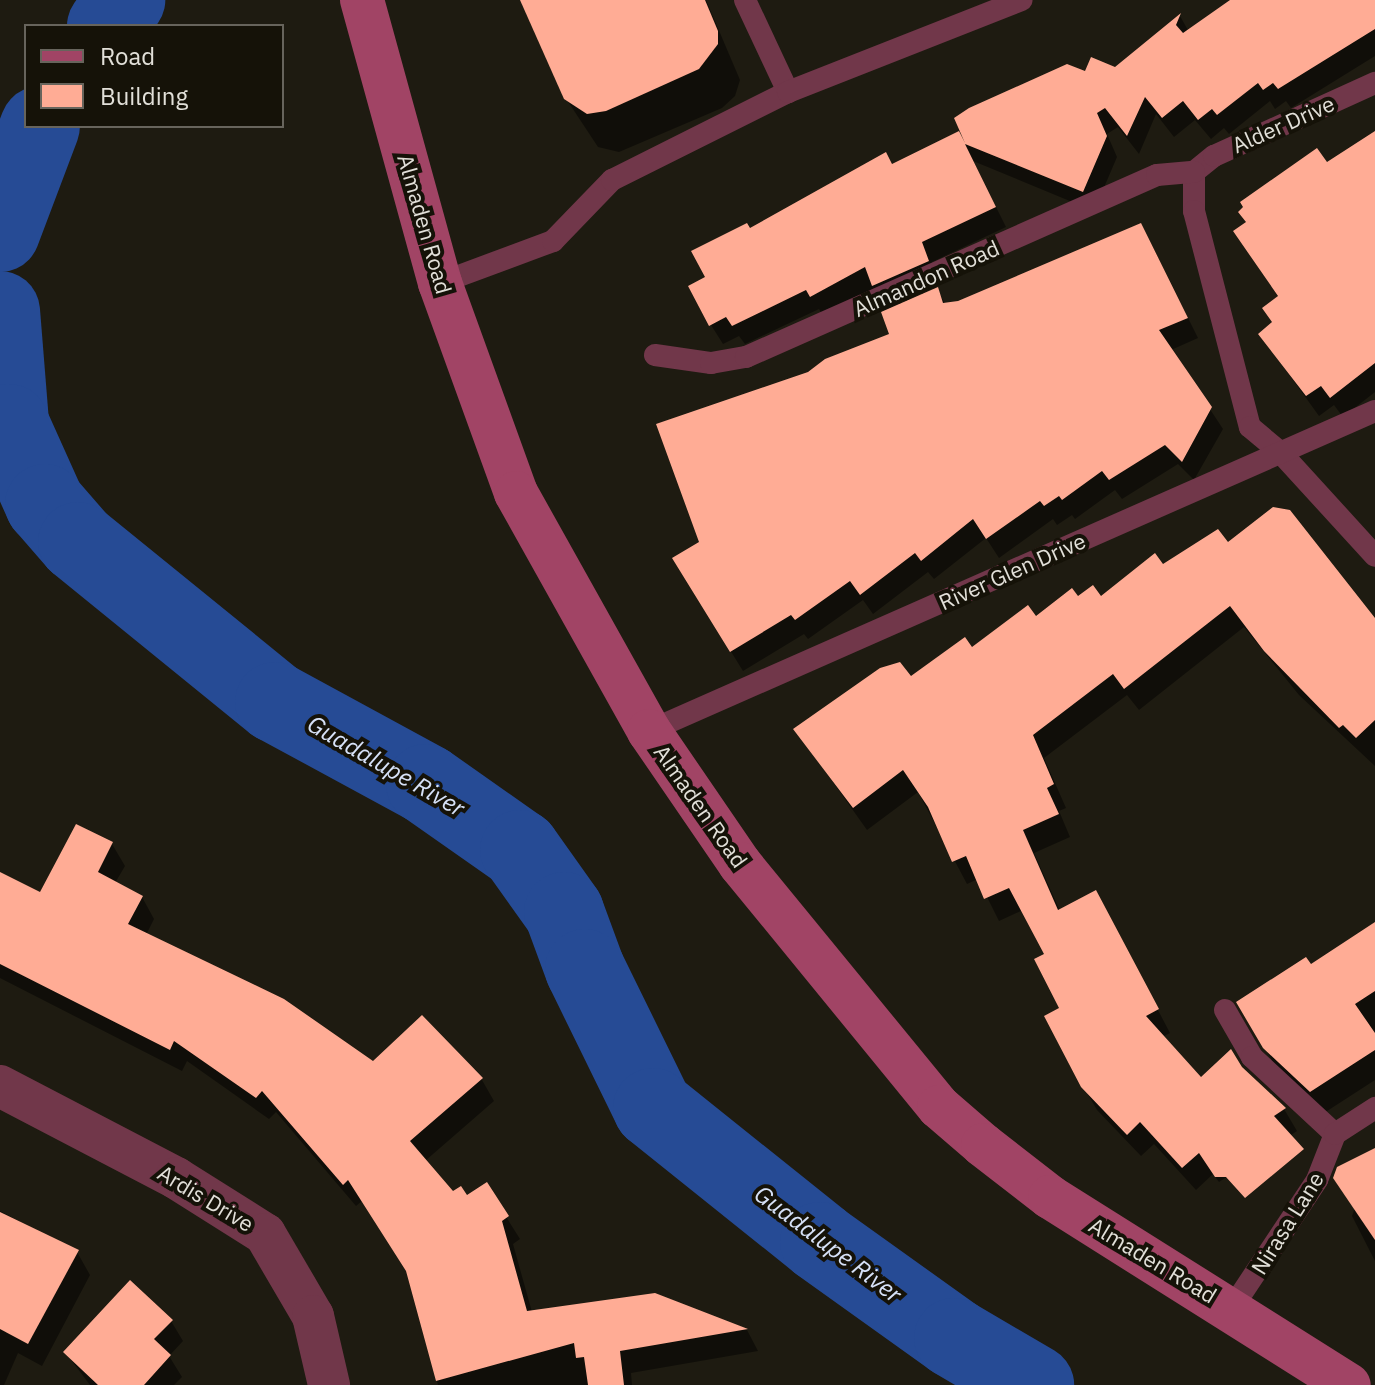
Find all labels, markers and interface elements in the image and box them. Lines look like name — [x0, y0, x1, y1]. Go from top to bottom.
legend — [24, 24, 284, 128]
text: Road — [100, 40, 155, 72]
text: Building — [100, 80, 188, 112]
street label: Alder Drive — [1228, 90, 1338, 158]
street label: Almaden Road — [392, 151, 458, 297]
street label: Almandon Road — [849, 234, 1003, 322]
street label: River Glen Drive — [935, 527, 1089, 615]
water label: Guadalupe River — [302, 709, 470, 823]
street label: Almaden Road — [649, 739, 753, 873]
street label: Ardis Drive — [153, 1159, 259, 1237]
street label: Nirasa Lane — [1245, 1167, 1329, 1279]
water label: Guadalupe River — [749, 1179, 907, 1309]
street label: Almaden Road — [1084, 1212, 1222, 1308]

